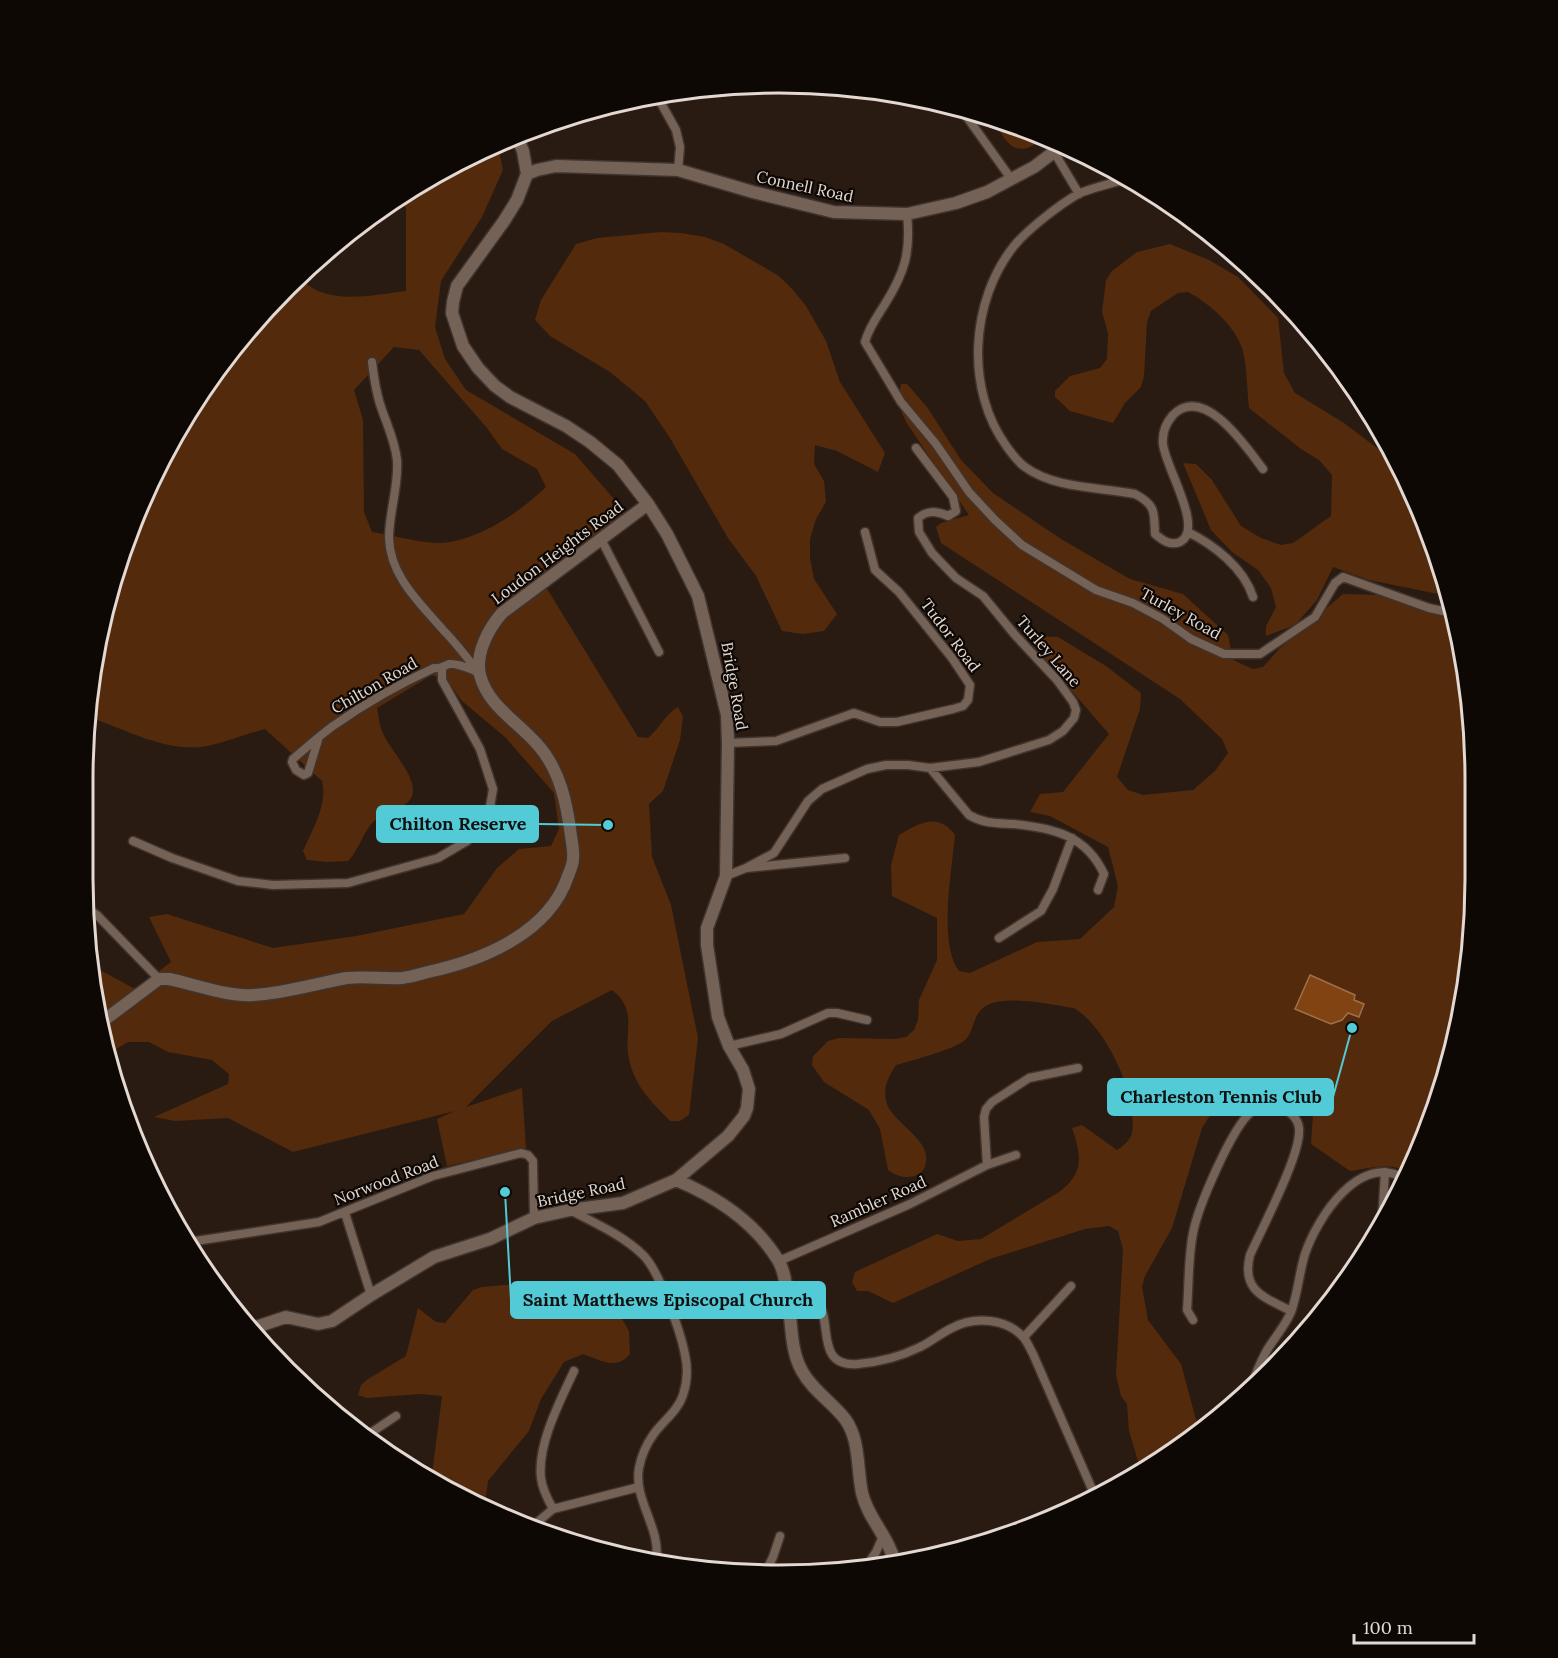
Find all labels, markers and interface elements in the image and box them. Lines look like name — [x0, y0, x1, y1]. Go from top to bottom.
street label: Connell Road — [755, 166, 856, 206]
street label: Loudon Heights Road — [487, 496, 627, 608]
street label: Turley Road — [1137, 583, 1225, 644]
street label: Tudor Road — [917, 594, 985, 676]
street label: Turley Lane — [1012, 611, 1086, 691]
street label: Bridge Road — [717, 640, 753, 732]
street label: Chilton Road — [327, 652, 421, 718]
callout: Chilton Reserve — [377, 806, 538, 842]
text: Chilton Reserve — [389, 812, 527, 835]
callout: Charleston Tennis Club — [1108, 1079, 1333, 1115]
text: Charleston Tennis Club — [1120, 1085, 1322, 1108]
street label: Norwood Road — [331, 1151, 442, 1209]
street label: Rambler Road — [827, 1171, 930, 1231]
street label: Bridge Road — [535, 1173, 627, 1211]
callout: Saint Matthews Episcopal Church — [511, 1282, 825, 1318]
text: Saint Matthews Episcopal Church — [523, 1288, 813, 1311]
scale bar — [1354, 1607, 1474, 1645]
text: 100 m — [1363, 1616, 1413, 1639]

